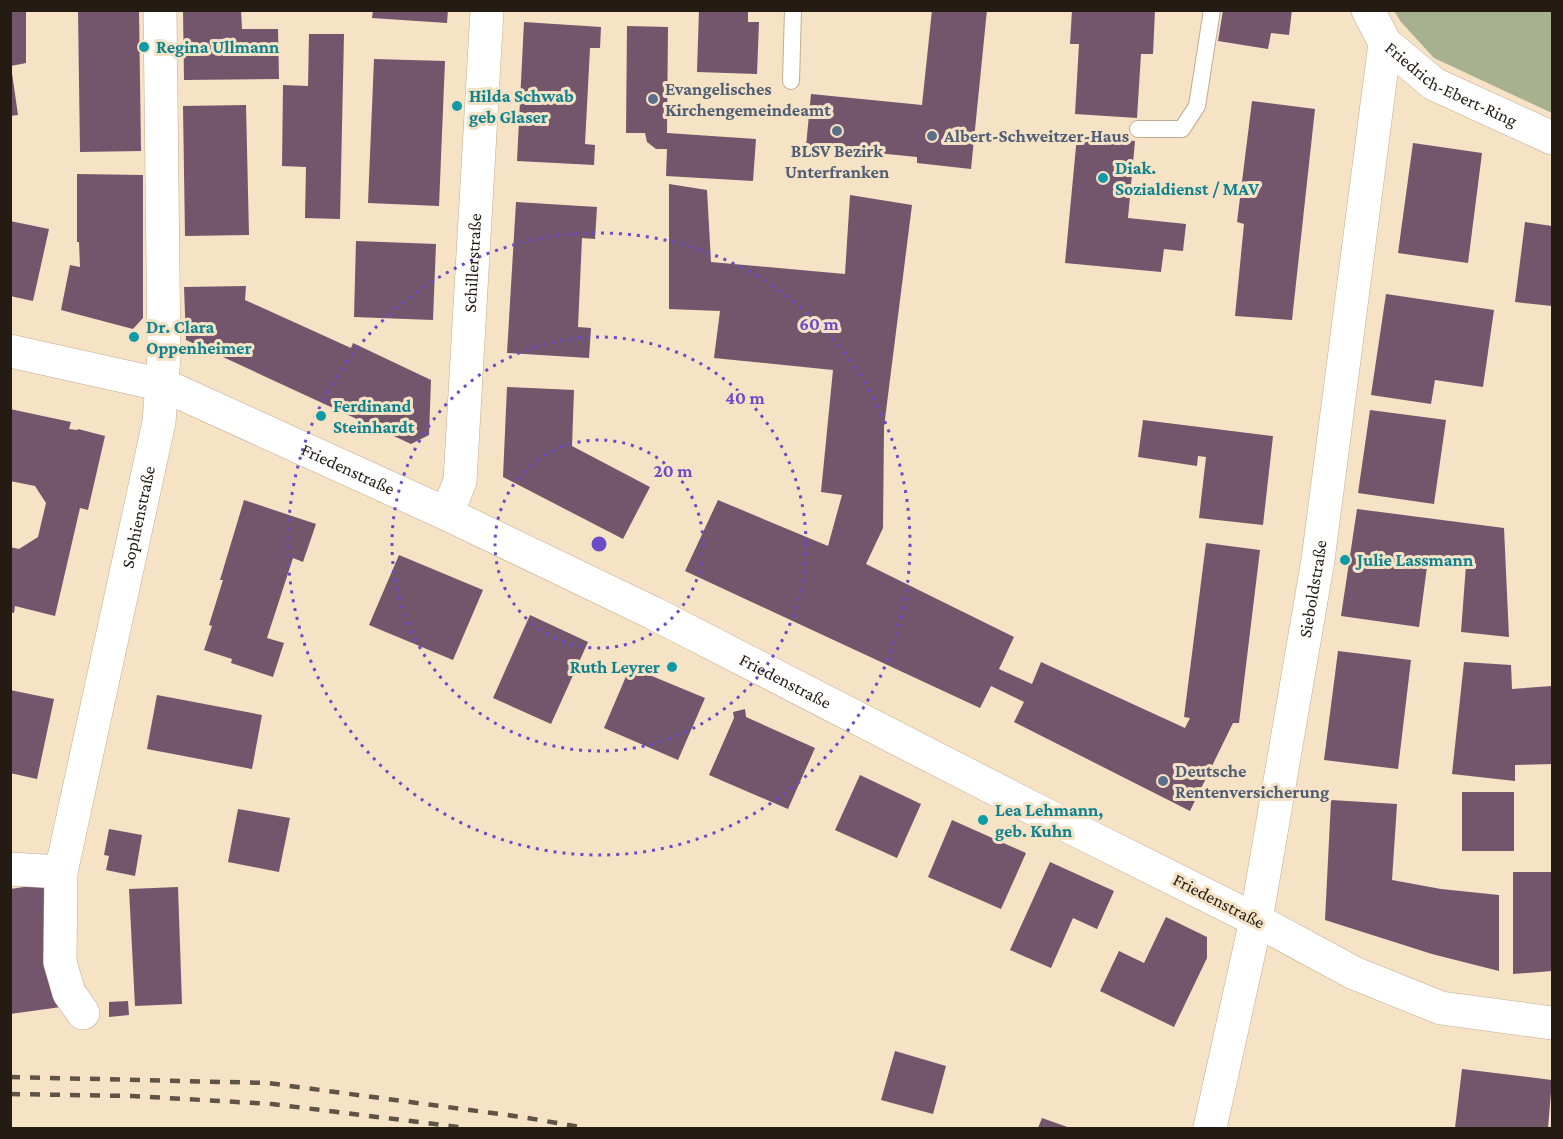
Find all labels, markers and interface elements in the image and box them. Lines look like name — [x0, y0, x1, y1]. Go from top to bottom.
place label: Regina Ullmann — [156, 37, 280, 57]
street label: Friedrich-Ebert-Ring — [1381, 38, 1521, 131]
marker: Regina Ullmann — [137, 40, 151, 54]
place label: Evangelisches Kirchengemeindeamt — [665, 79, 831, 120]
place label: Hilda Schwab geb Glaser — [469, 86, 574, 127]
marker: Evangelisches Kirchengemeindeamt — [646, 92, 660, 106]
marker: Hilda Schwab geb Glaser — [450, 99, 464, 113]
marker: BLSV Bezirk Unterfranken — [830, 124, 844, 138]
place label: Albert-Schweitzer-Haus — [943, 126, 1129, 146]
marker: Albert-Schweitzer-Haus — [925, 129, 939, 143]
place label: BLSV Bezirk Unterfranken — [785, 141, 890, 182]
place label: Diak. Sozialdienst / MAV — [1115, 158, 1259, 199]
marker: Diak. Sozialdienst / MAV — [1096, 171, 1110, 185]
street label: Schillerstraße — [460, 213, 485, 313]
text: 60 m — [799, 314, 839, 334]
place label: Dr. Clara Oppenheimer — [146, 317, 252, 358]
marker: Dr. Clara Oppenheimer — [127, 330, 141, 344]
text: 40 m — [725, 388, 765, 408]
place label: Ferdinand Steinhardt — [333, 396, 415, 437]
marker: Ferdinand Steinhardt — [314, 409, 328, 423]
street label: Friedenstraße — [298, 439, 398, 499]
text: 20 m — [654, 461, 693, 481]
street label: Sophienstraße — [117, 464, 159, 570]
centre of rings — [589, 534, 609, 554]
street label: Sieboldstraße — [1295, 539, 1331, 639]
place label: Julie Lassmann — [1355, 550, 1474, 570]
marker: Julie Lassmann — [1338, 553, 1352, 567]
street label: Friedenstraße — [736, 649, 835, 713]
place label: Ruth Leyrer — [570, 657, 660, 677]
marker: Ruth Leyrer — [665, 660, 679, 674]
place label: Deutsche Rentenversicherung — [1175, 761, 1329, 802]
marker: Deutsche Rentenversicherung — [1156, 774, 1170, 788]
place label: Lea Lehmann, geb. Kuhn — [995, 800, 1103, 841]
marker: Lea Lehmann, geb. Kuhn — [976, 813, 990, 827]
street label: Friedenstraße — [1170, 869, 1268, 933]

